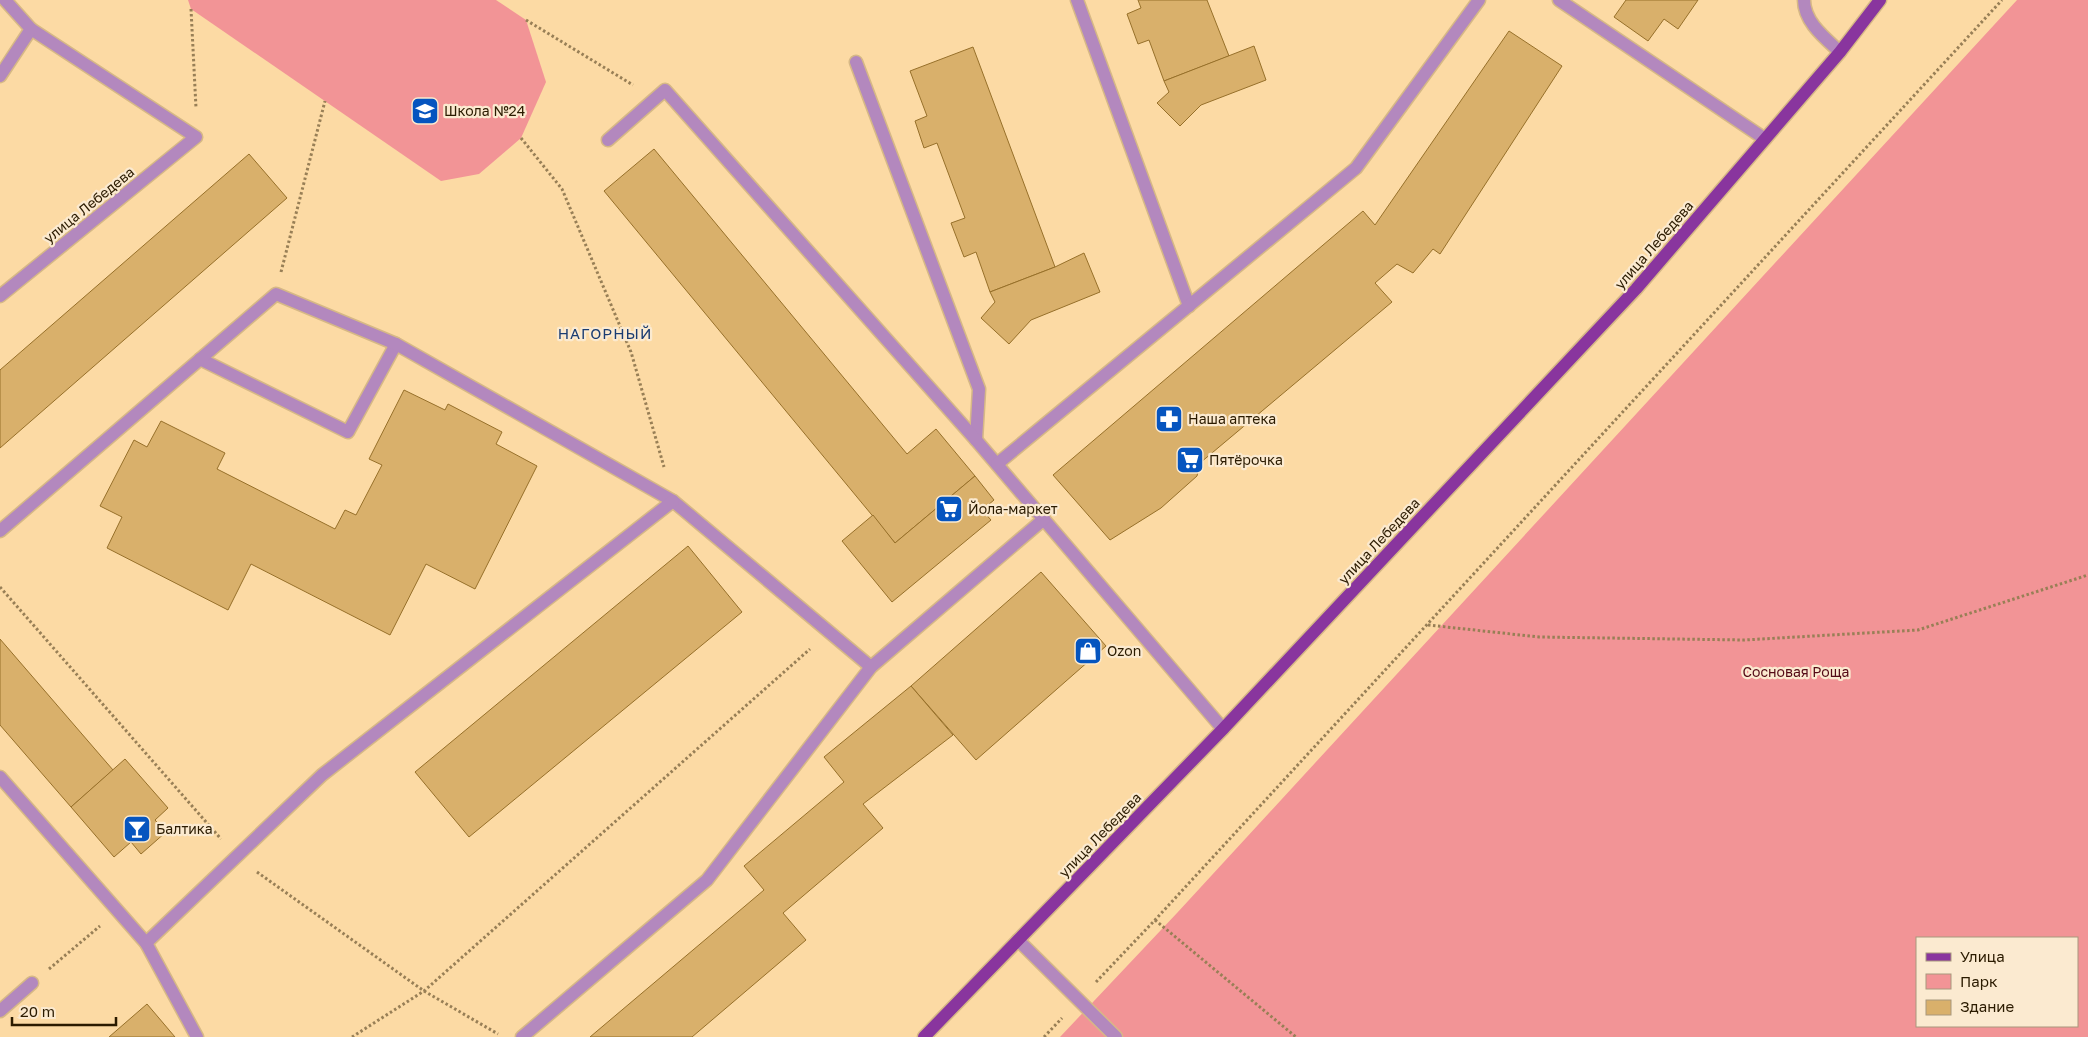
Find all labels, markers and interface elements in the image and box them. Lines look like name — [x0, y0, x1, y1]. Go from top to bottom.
school or university icon: Школа №24 — [410, 96, 440, 126]
place label: Школа №24 — [444, 102, 525, 119]
street label: улица Лебедева — [40, 163, 137, 246]
street label: улица Лебедева — [1611, 197, 1697, 292]
district label: НАГОРНЫЙ — [558, 324, 652, 342]
pharmacy icon: Наша аптека — [1154, 404, 1184, 434]
place label: Наша аптека — [1188, 410, 1276, 427]
supermarket icon: Пятёрочка — [1175, 445, 1205, 475]
place label: Пятёрочка — [1209, 451, 1283, 468]
supermarket icon: Йола-маркет — [934, 494, 964, 524]
street label: улица Лебедева — [1334, 494, 1423, 587]
place label: Йола-маркет — [968, 500, 1058, 517]
shop icon: Ozon — [1073, 636, 1103, 666]
place label: Ozon — [1107, 642, 1141, 659]
park label: Сосновая Роща — [1742, 663, 1850, 680]
street label: улица Лебедева — [1055, 789, 1144, 881]
bar icon: Балтика — [122, 814, 152, 844]
place label: Балтика — [156, 820, 213, 837]
legend — [1916, 937, 2078, 1027]
text: Улица — [1960, 947, 2005, 965]
text: Парк — [1960, 972, 1998, 990]
scale bar — [12, 994, 116, 1026]
text: Здание — [1960, 997, 2014, 1015]
text: 20 m — [20, 1002, 55, 1020]

